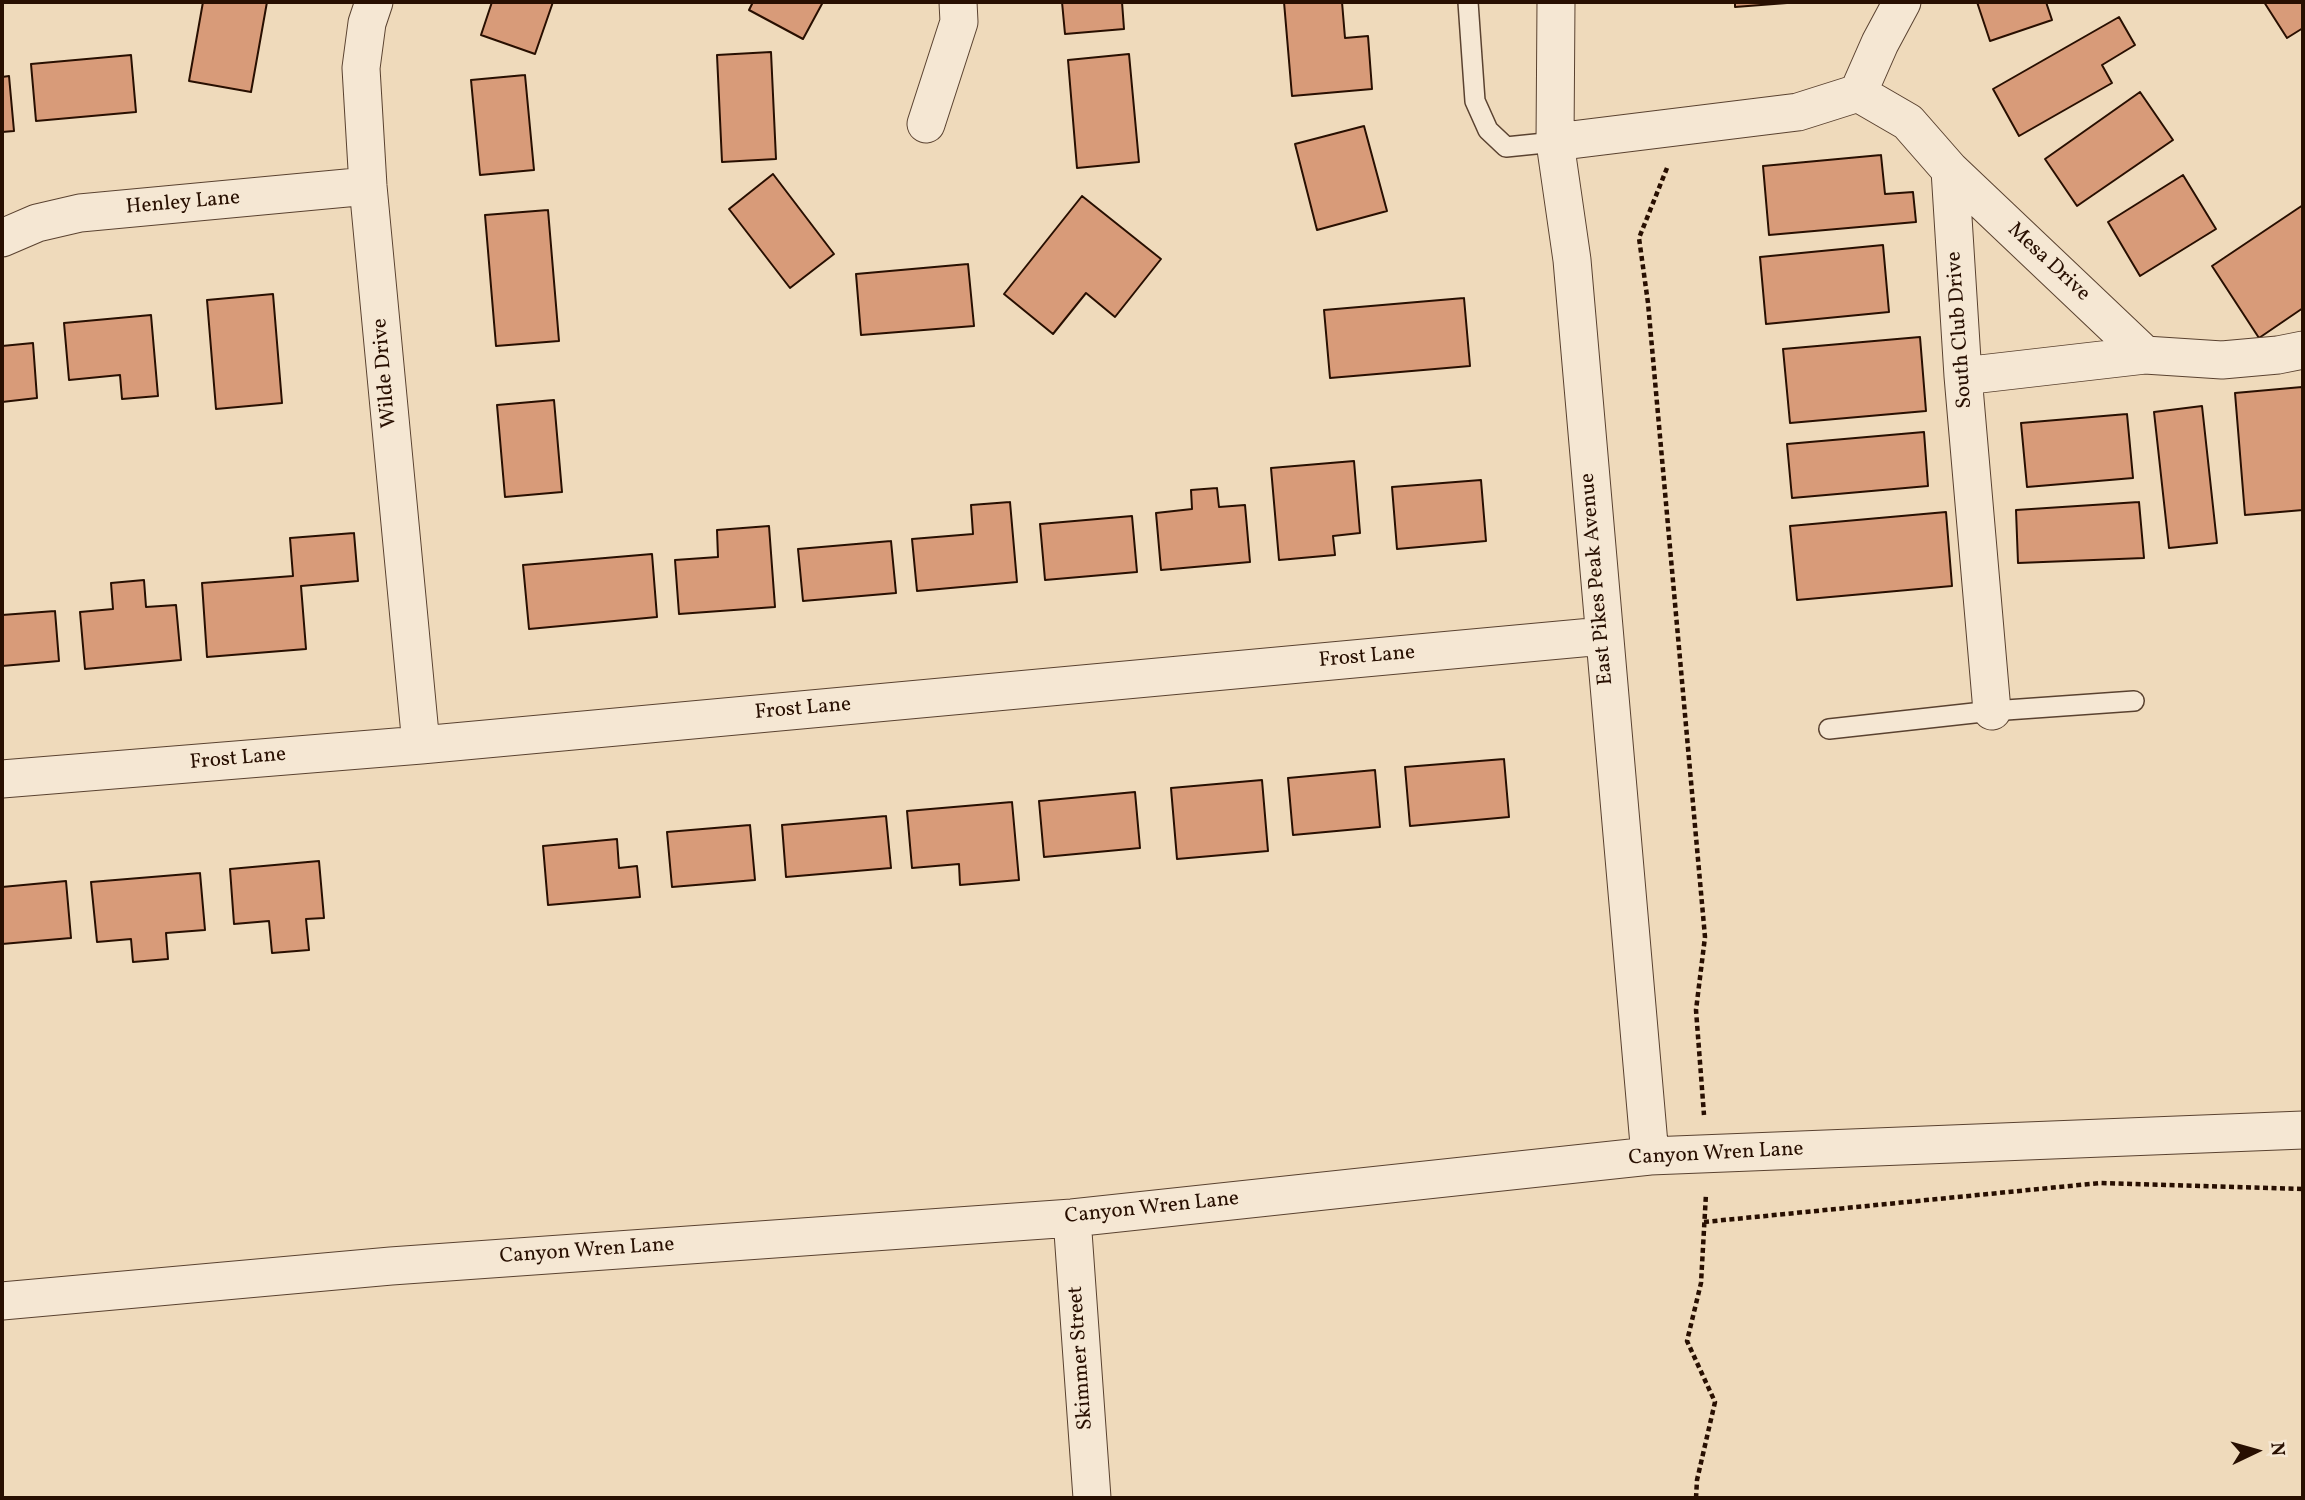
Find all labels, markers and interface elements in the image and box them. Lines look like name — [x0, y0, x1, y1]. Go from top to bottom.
street label: Henley Lane — [125, 186, 241, 222]
street label: Mesa Drive — [2001, 218, 2095, 308]
street label: South Club Drive — [1943, 251, 1979, 409]
street label: Wilde Drive — [369, 317, 403, 429]
street label: East Pikes Peak Avenue — [1576, 472, 1620, 686]
street label: Frost Lane — [1318, 641, 1416, 675]
street label: Frost Lane — [754, 693, 852, 727]
street label: Frost Lane — [189, 743, 287, 777]
street label: Canyon Wren Lane — [1628, 1138, 1804, 1172]
street label: Canyon Wren Lane — [1064, 1187, 1240, 1231]
street label: Canyon Wren Lane — [499, 1233, 675, 1271]
street label: Skimmer Street — [1064, 1285, 1100, 1431]
north arrow — [2221, 1416, 2291, 1486]
text: N — [2263, 1441, 2290, 1457]

